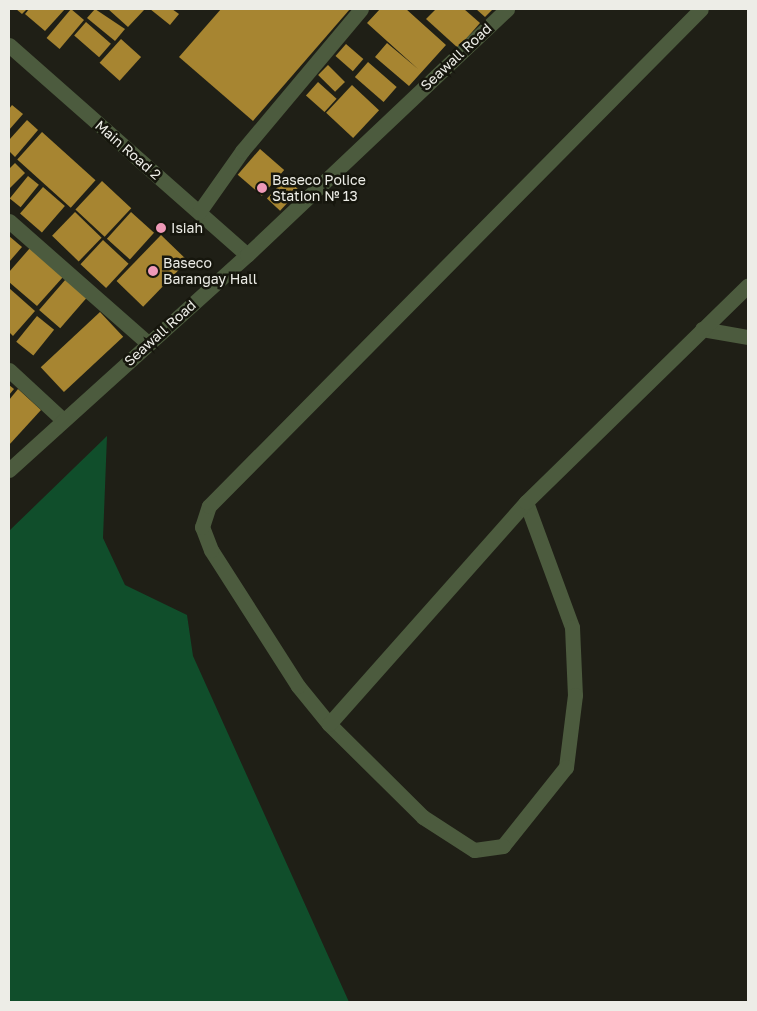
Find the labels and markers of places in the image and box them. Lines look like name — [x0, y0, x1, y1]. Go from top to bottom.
place label: Baseco Police Station № 13 — [272, 172, 366, 204]
marker: Baseco Police Station № 13 — [256, 182, 268, 194]
place label: Isiah — [171, 220, 203, 236]
marker: Isiah — [155, 222, 167, 234]
place label: Baseco Barangay Hall — [163, 255, 257, 288]
marker: Baseco Barangay Hall — [147, 265, 159, 277]

